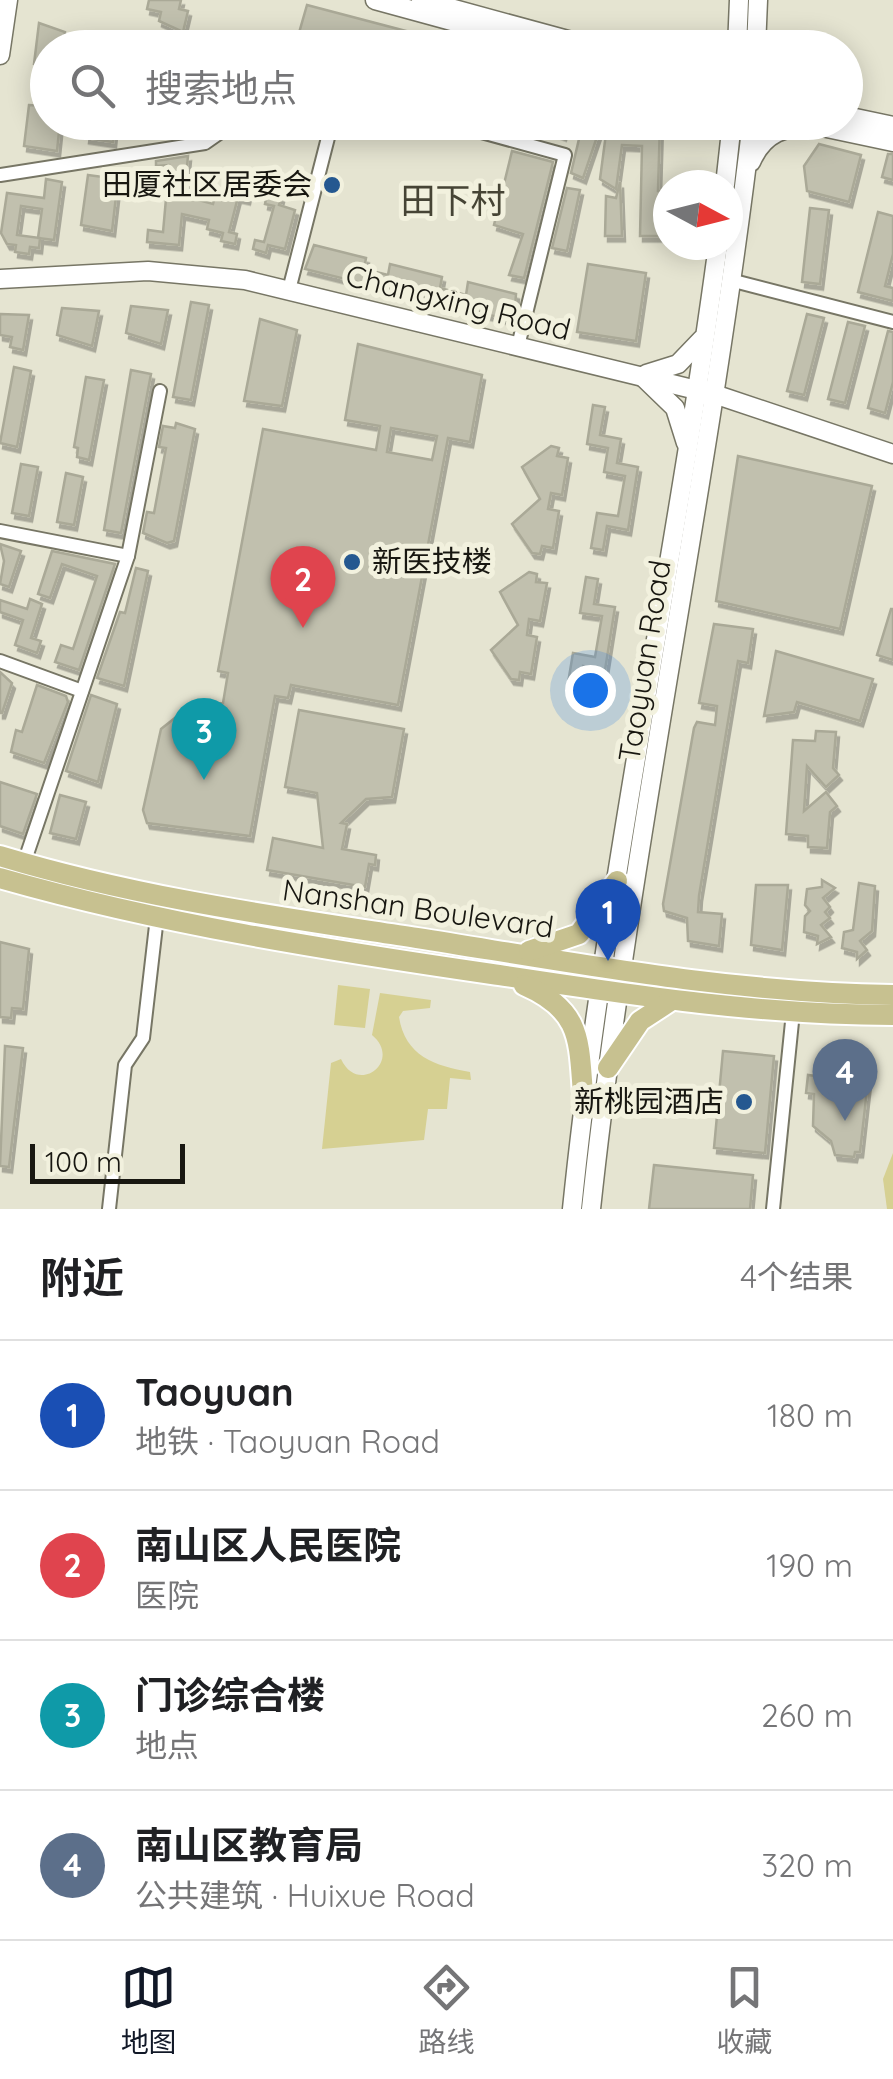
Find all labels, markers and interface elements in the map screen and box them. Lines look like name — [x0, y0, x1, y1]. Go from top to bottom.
search box — [30, 30, 863, 140]
icon: search — [65, 58, 120, 113]
text: 搜索地点 — [145, 64, 297, 112]
place label: 田厦社区居委会 — [102, 165, 312, 203]
north arrow — [653, 170, 743, 260]
marker: 田厦社区居委会 — [321, 174, 343, 196]
district label: 田下村 — [400, 178, 506, 222]
street label: Changxing Road — [342, 256, 575, 348]
place label: 新医技楼 — [372, 542, 492, 580]
pin: 2 — [270, 546, 336, 628]
marker: 新医技楼 — [341, 551, 363, 573]
street label: Taoyuan Road — [609, 557, 679, 764]
your location — [565, 665, 616, 716]
pin: 3 — [172, 698, 236, 780]
street label: Nanshan Boulevard — [280, 870, 556, 946]
pin: 1 — [576, 878, 640, 961]
pin: 4 — [812, 1038, 878, 1121]
place label: 新桃园酒店 — [574, 1082, 724, 1120]
marker: 新桃园酒店 — [733, 1091, 755, 1113]
scale bar — [30, 1139, 185, 1184]
text: 100 m — [45, 1144, 122, 1179]
text: 附近 — [40, 1251, 124, 1304]
text: 4个结果 — [740, 1256, 853, 1296]
text: Taoyuan — [135, 1368, 294, 1416]
text: 1 — [66, 1395, 79, 1435]
text: 180 m — [767, 1395, 853, 1435]
text: 地铁 · Taoyuan Road — [135, 1421, 440, 1461]
text: 南山区人民医院 — [135, 1521, 401, 1569]
text: 2 — [63, 1545, 82, 1585]
text: 190 m — [766, 1545, 853, 1585]
text: 医院 — [135, 1575, 199, 1615]
text: 门诊综合楼 — [135, 1671, 325, 1719]
text: 3 — [64, 1695, 81, 1735]
text: 260 m — [761, 1695, 853, 1735]
text: 地点 — [135, 1725, 199, 1765]
text: 南山区教育局 — [135, 1821, 363, 1869]
text: 4 — [63, 1845, 82, 1885]
text: 320 m — [762, 1845, 853, 1885]
text: 公共建筑 · Huixue Road — [135, 1875, 475, 1915]
tab: 地图 — [121, 1960, 177, 2060]
tab: 路线 — [418, 1960, 474, 2060]
tab: 收藏 — [716, 1960, 772, 2060]

